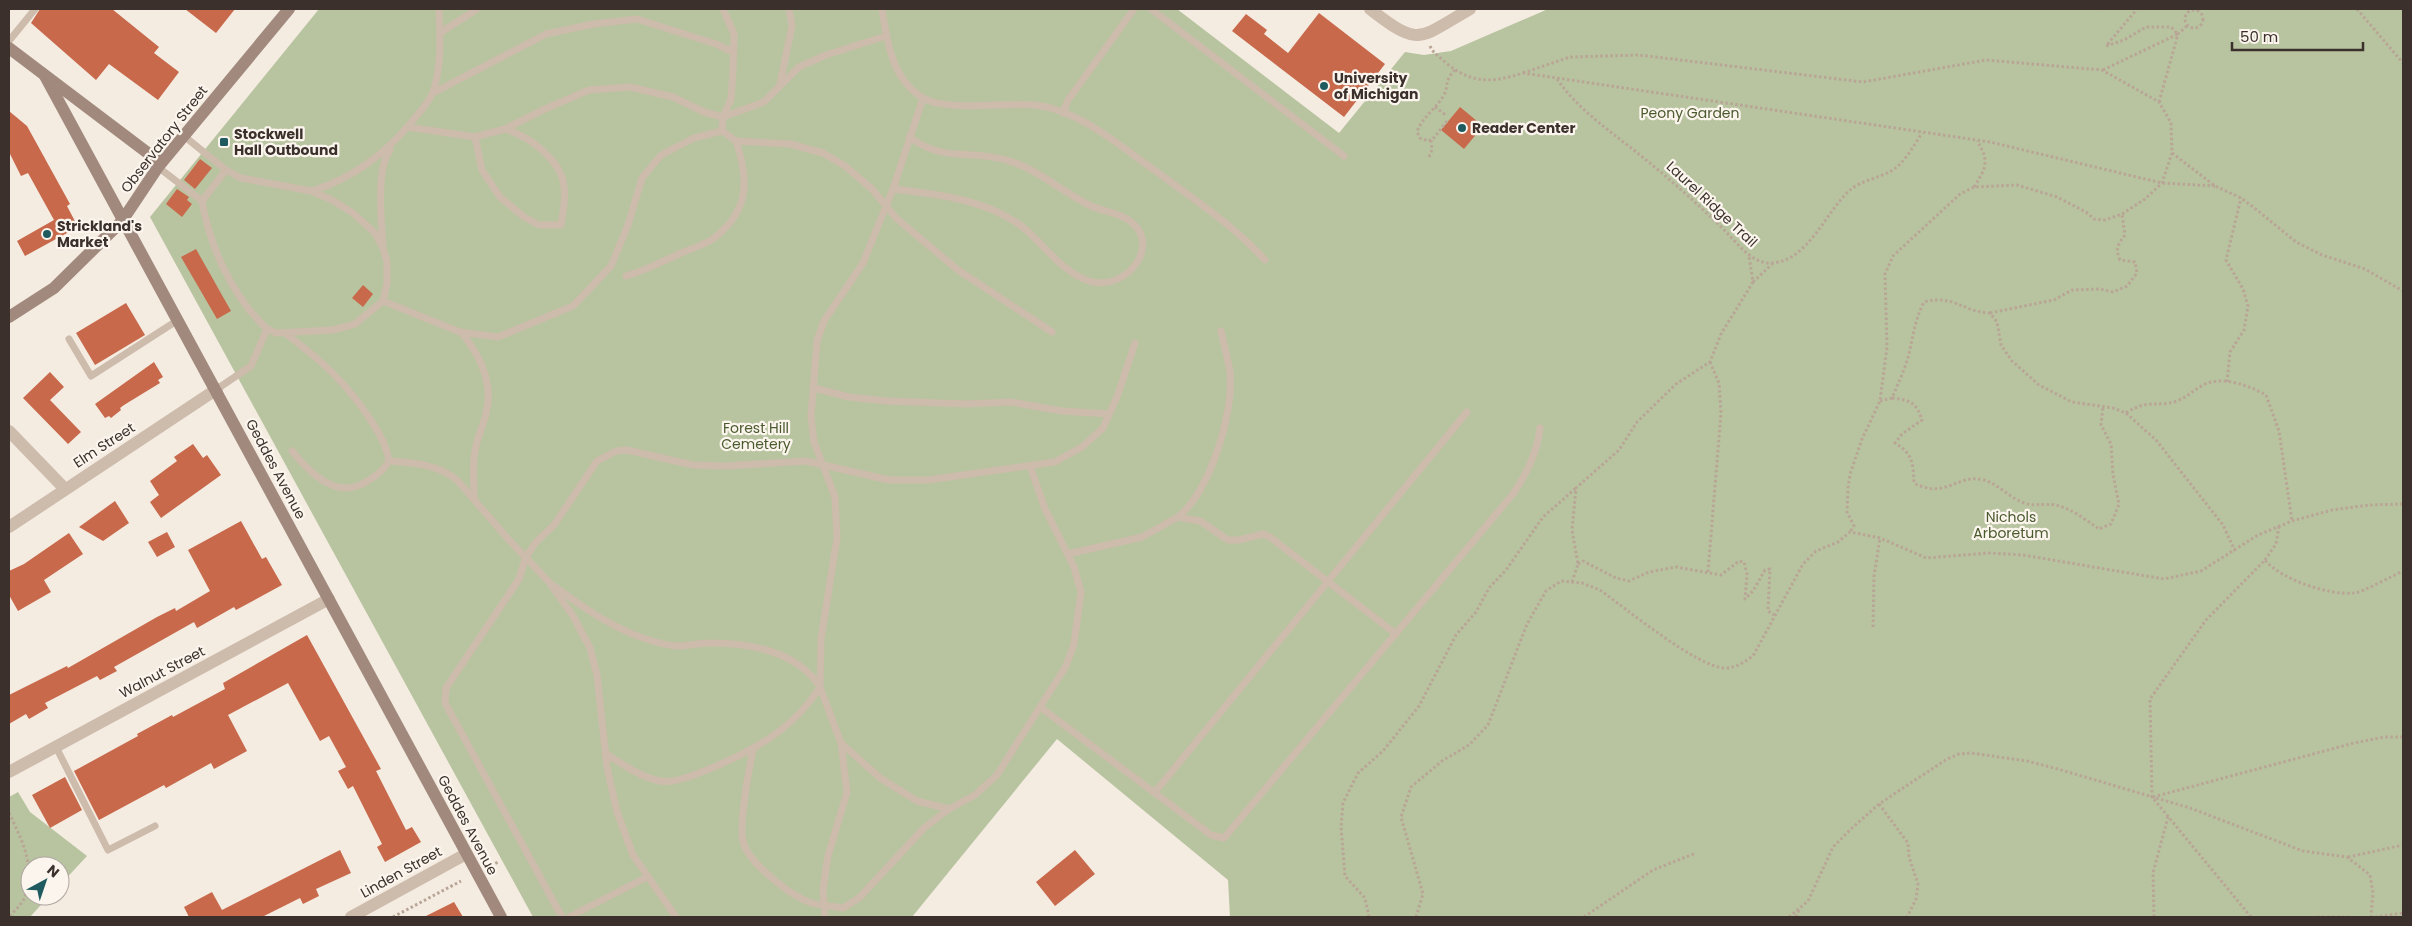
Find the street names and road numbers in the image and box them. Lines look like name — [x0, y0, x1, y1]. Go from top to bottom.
street label: Observatory Street — [116, 81, 212, 197]
street label: Laurel Ridge Trail — [1662, 156, 1762, 252]
street label: Geddes Avenue — [241, 415, 311, 523]
street label: Elm Street — [69, 418, 139, 472]
street label: Walnut Street — [116, 641, 208, 703]
street label: Geddes Avenue — [433, 771, 503, 879]
street label: Linden Street — [357, 841, 445, 903]

